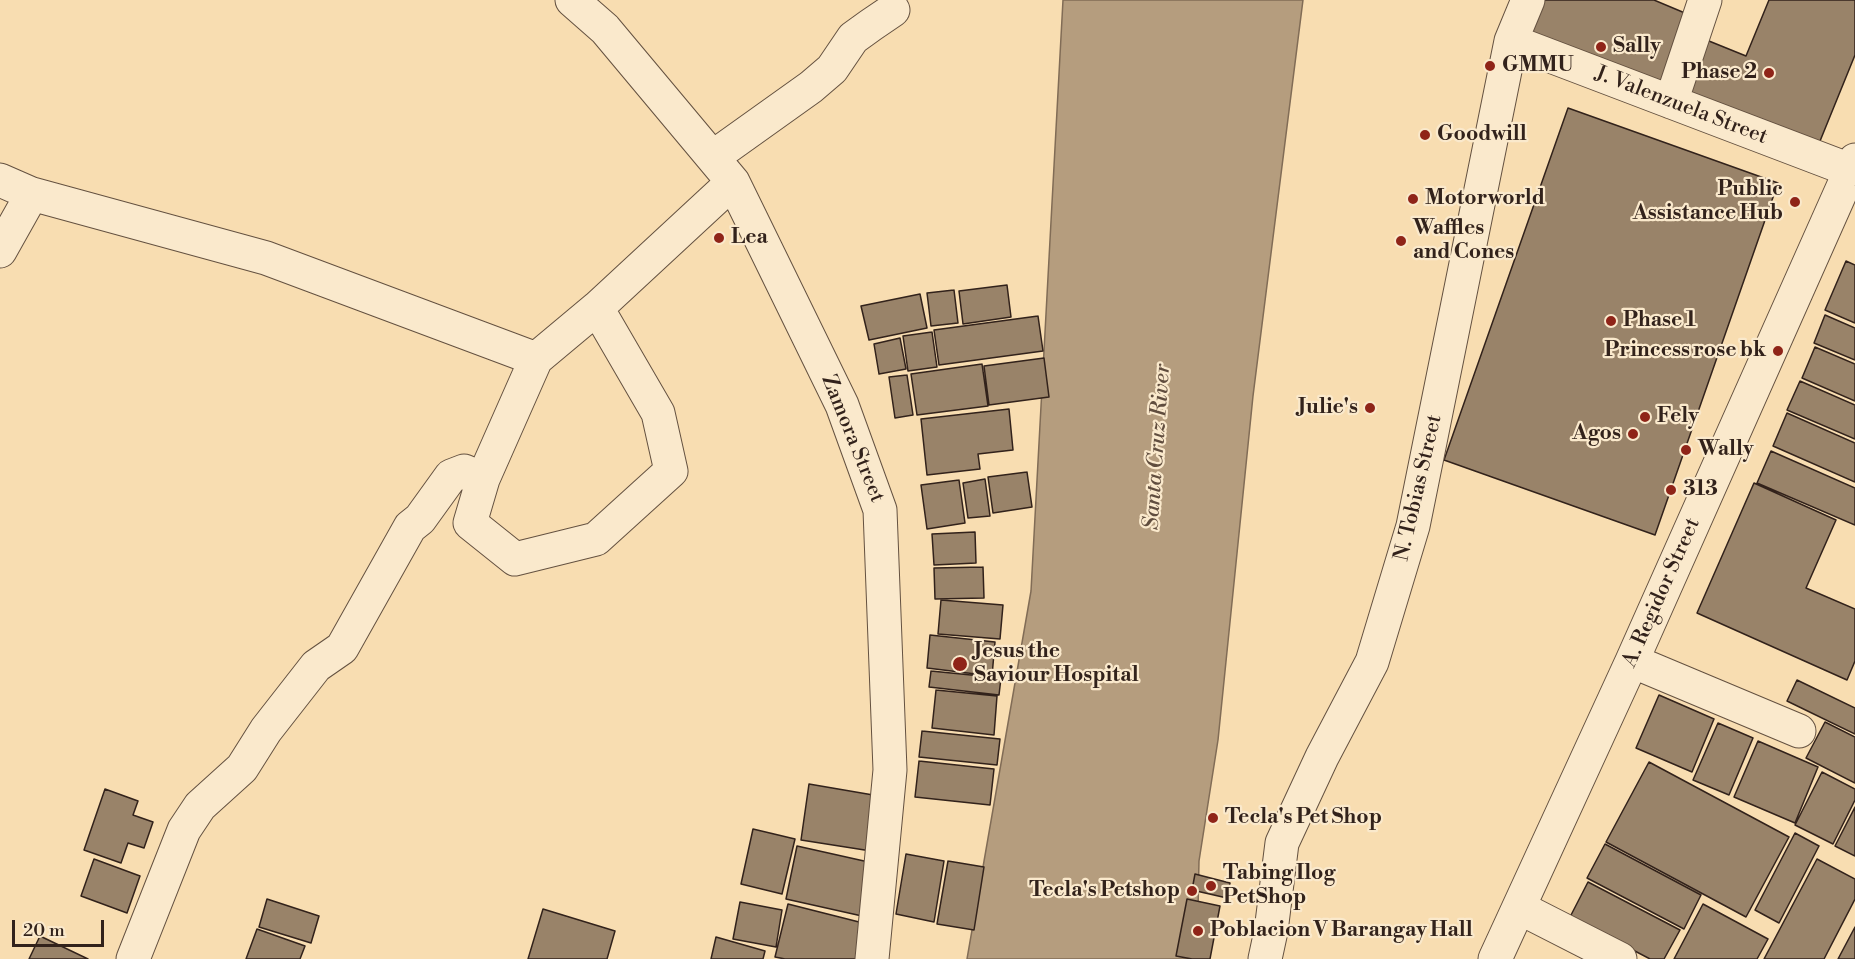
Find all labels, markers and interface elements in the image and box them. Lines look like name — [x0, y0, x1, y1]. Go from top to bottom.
place label: Sally — [1613, 34, 1661, 60]
marker: Sally — [1594, 40, 1608, 54]
place label: GMMU — [1502, 53, 1574, 79]
marker: GMMU — [1483, 59, 1497, 73]
place label: Phase 2 — [1681, 60, 1757, 86]
street label: J. Valenzuela Street — [1591, 62, 1771, 150]
marker: Phase 2 — [1762, 66, 1776, 80]
place label: Goodwill — [1437, 122, 1527, 148]
marker: Goodwill — [1418, 128, 1432, 142]
place label: Public Assistance Hub — [1633, 177, 1783, 227]
place label: Motorworld — [1425, 186, 1545, 212]
marker: Motorworld — [1406, 192, 1420, 206]
marker: Public Assistance Hub — [1788, 195, 1802, 209]
place label: Waffles and Cones — [1413, 216, 1514, 266]
place label: Lea — [731, 225, 768, 251]
marker: Lea — [712, 231, 726, 245]
marker: Waffles and Cones — [1394, 234, 1408, 248]
place label: Phase 1 — [1623, 308, 1696, 334]
marker: Phase 1 — [1604, 314, 1618, 328]
place label: Princess rose bk — [1604, 338, 1766, 364]
marker: Princess rose bk — [1771, 344, 1785, 358]
water label: Santa Cruz River — [1139, 363, 1177, 531]
street label: Zamora Street — [815, 371, 889, 507]
place label: Julie's — [1298, 395, 1358, 421]
marker: Julie's — [1363, 401, 1377, 415]
place label: Fely — [1657, 404, 1699, 430]
marker: Fely — [1638, 410, 1652, 424]
street label: N. Tobias Street — [1390, 412, 1448, 564]
place label: Agos — [1572, 421, 1621, 447]
marker: Agos — [1626, 427, 1640, 441]
place label: Wally — [1698, 437, 1753, 463]
marker: Wally — [1679, 443, 1693, 457]
place label: 313 — [1683, 477, 1718, 503]
marker: 313 — [1664, 483, 1678, 497]
street label: A. Regidor Street — [1618, 514, 1706, 672]
place label: Jesus the Saviour Hospital — [974, 639, 1139, 689]
marker: Jesus the Saviour Hospital — [951, 655, 969, 673]
place label: Tecla's Pet Shop — [1225, 805, 1382, 831]
marker: Tecla's Pet Shop — [1206, 811, 1220, 825]
place label: Tabing Ilog PetShop — [1223, 861, 1335, 911]
place label: Tecla's Petshop — [1029, 878, 1180, 904]
marker: Tabing Ilog PetShop — [1204, 879, 1218, 893]
marker: Tecla's Petshop — [1185, 884, 1199, 898]
scale bar — [15, 908, 106, 946]
place label: Poblacion V Barangay Hall — [1210, 918, 1473, 944]
text: 20 m — [23, 919, 65, 942]
marker: Poblacion V Barangay Hall — [1191, 924, 1205, 938]

